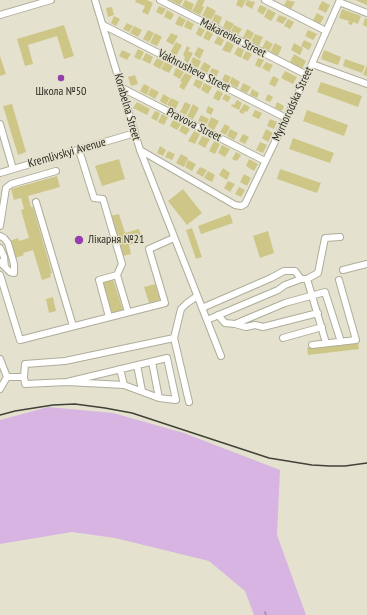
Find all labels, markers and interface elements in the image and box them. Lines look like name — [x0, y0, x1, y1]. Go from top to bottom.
street label: Makarenka Street — [198, 15, 268, 61]
street label: Vakhrusheva Street — [155, 47, 233, 95]
street label: Myrhorodska Street — [269, 64, 317, 144]
street label: Korabelna Street — [111, 72, 143, 142]
marker: Школа №50 — [56, 73, 66, 83]
place label: Школа №50 — [35, 85, 87, 99]
street label: Pravova Street — [164, 105, 224, 145]
street label: Kremlivskyi Avenue — [26, 135, 108, 171]
place label: Лікарня №21 — [88, 233, 144, 247]
marker: Лікарня №21 — [73, 234, 85, 246]

